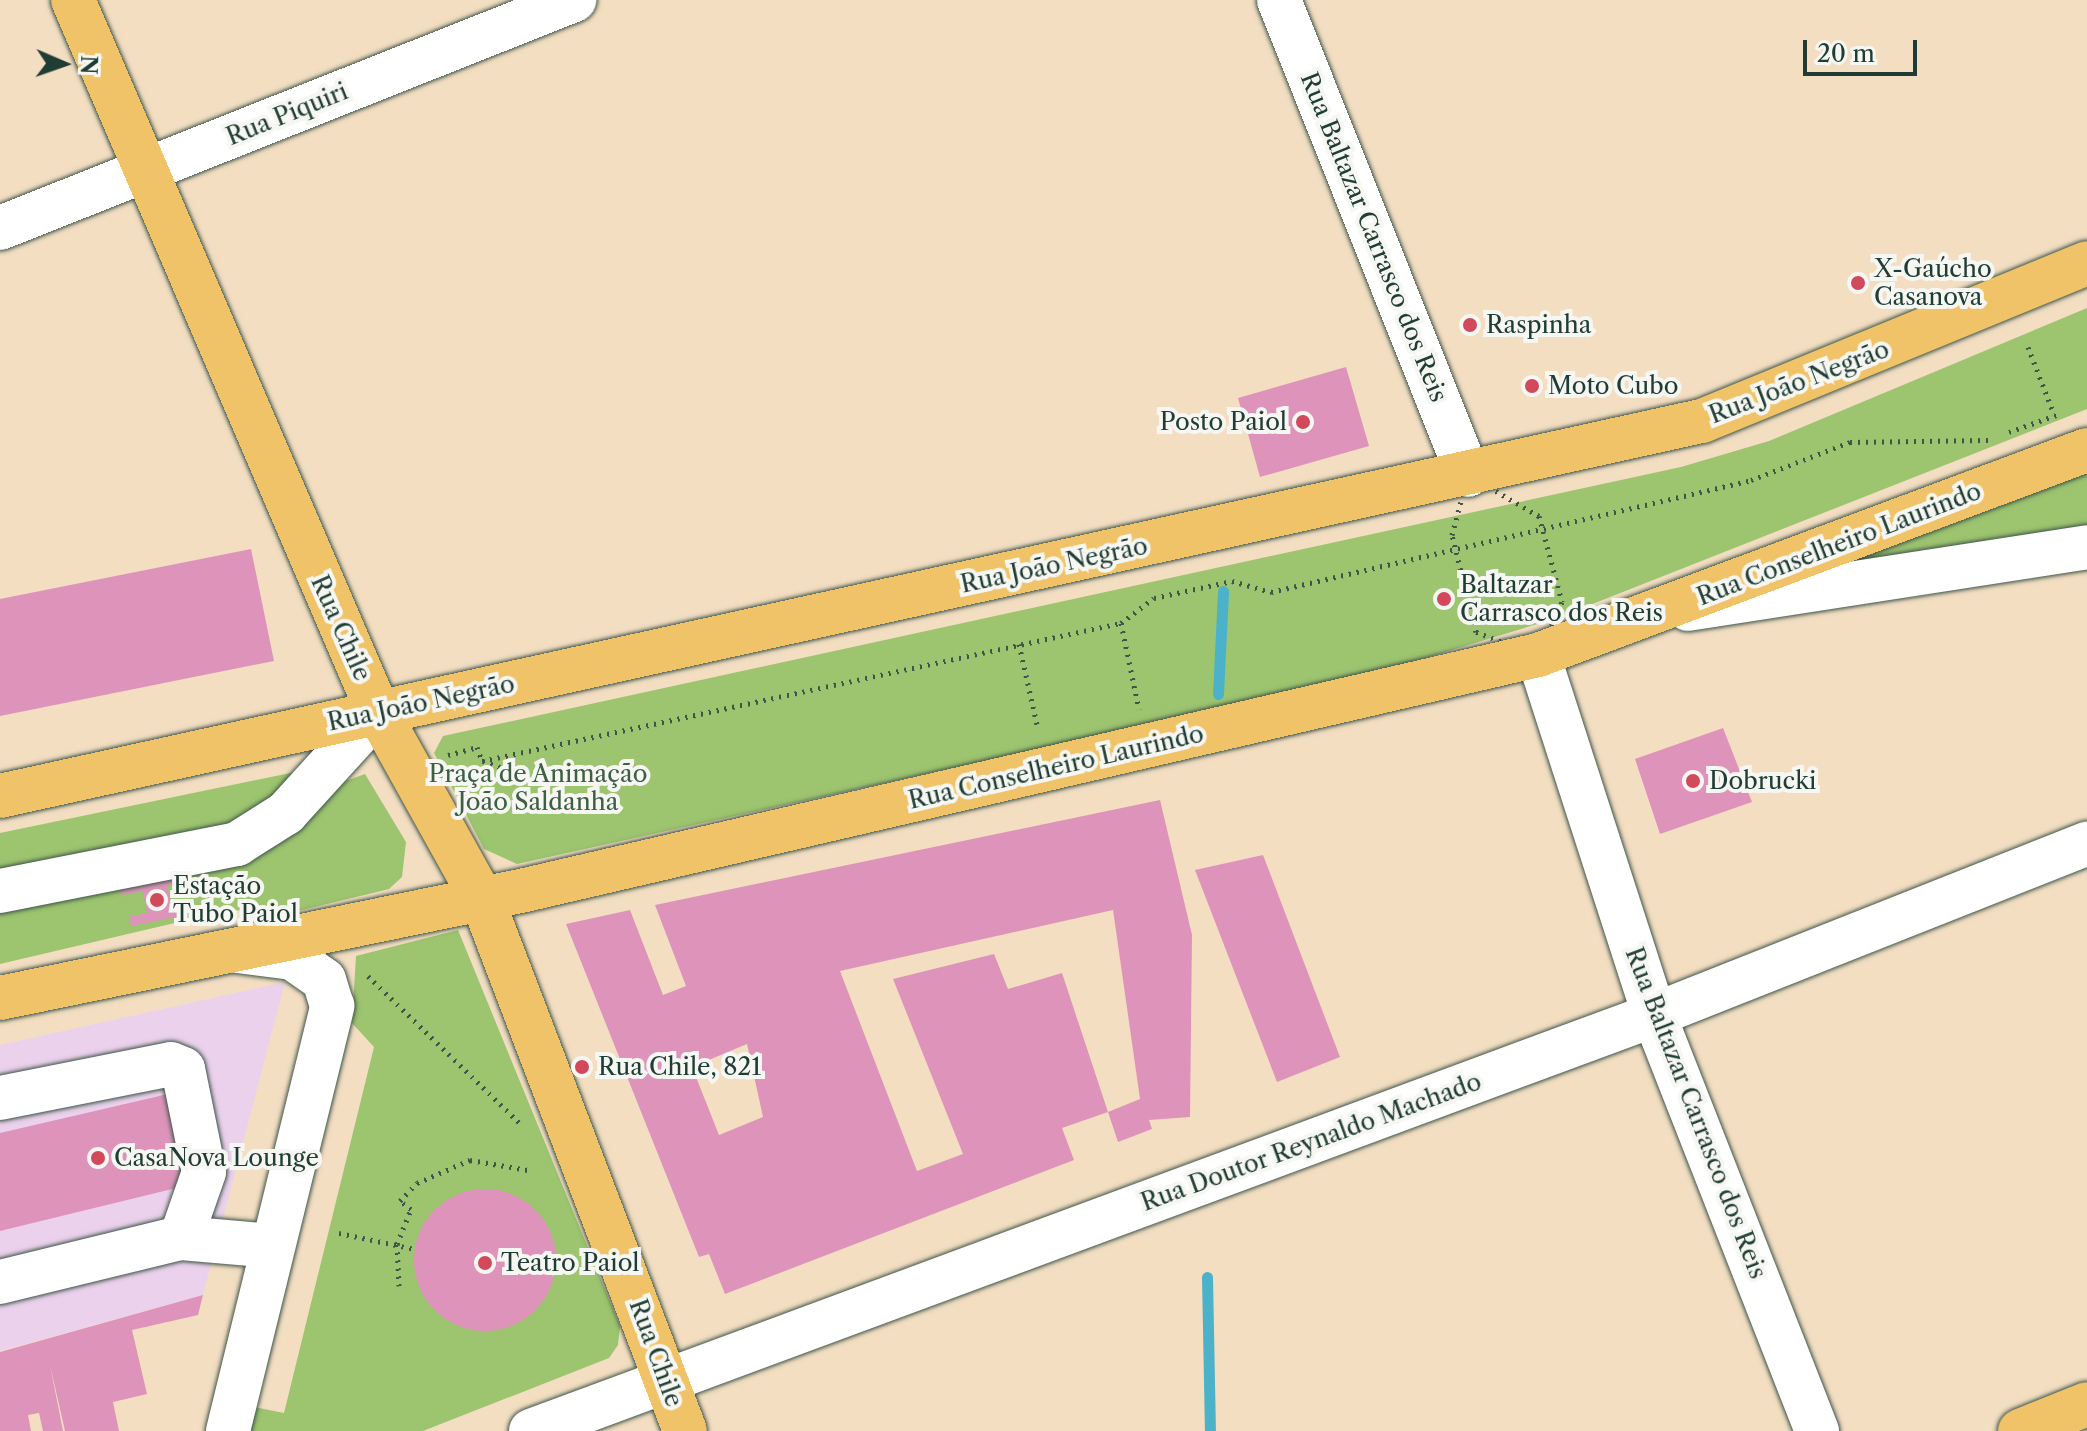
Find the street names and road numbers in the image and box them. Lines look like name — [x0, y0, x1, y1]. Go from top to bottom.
street label: Rua Baltazar Carrasco dos Reis — [1294, 68, 1454, 406]
street label: Rua Piquiri — [222, 77, 352, 151]
street label: Rua João Negrão — [1705, 334, 1893, 430]
street label: Rua Conselheiro Laurindo — [1693, 476, 1985, 612]
street label: Rua João Negrão — [958, 531, 1150, 599]
street label: Rua Chile — [305, 571, 377, 685]
street label: Rua João Negrão — [325, 669, 517, 737]
street label: Rua Conselheiro Laurindo — [906, 719, 1206, 815]
street label: Rua Baltazar Carrasco dos Reis — [1619, 943, 1773, 1283]
street label: Rua Doutor Reynaldo Machado — [1137, 1067, 1485, 1217]
street label: Rua Chile — [623, 1295, 689, 1411]

